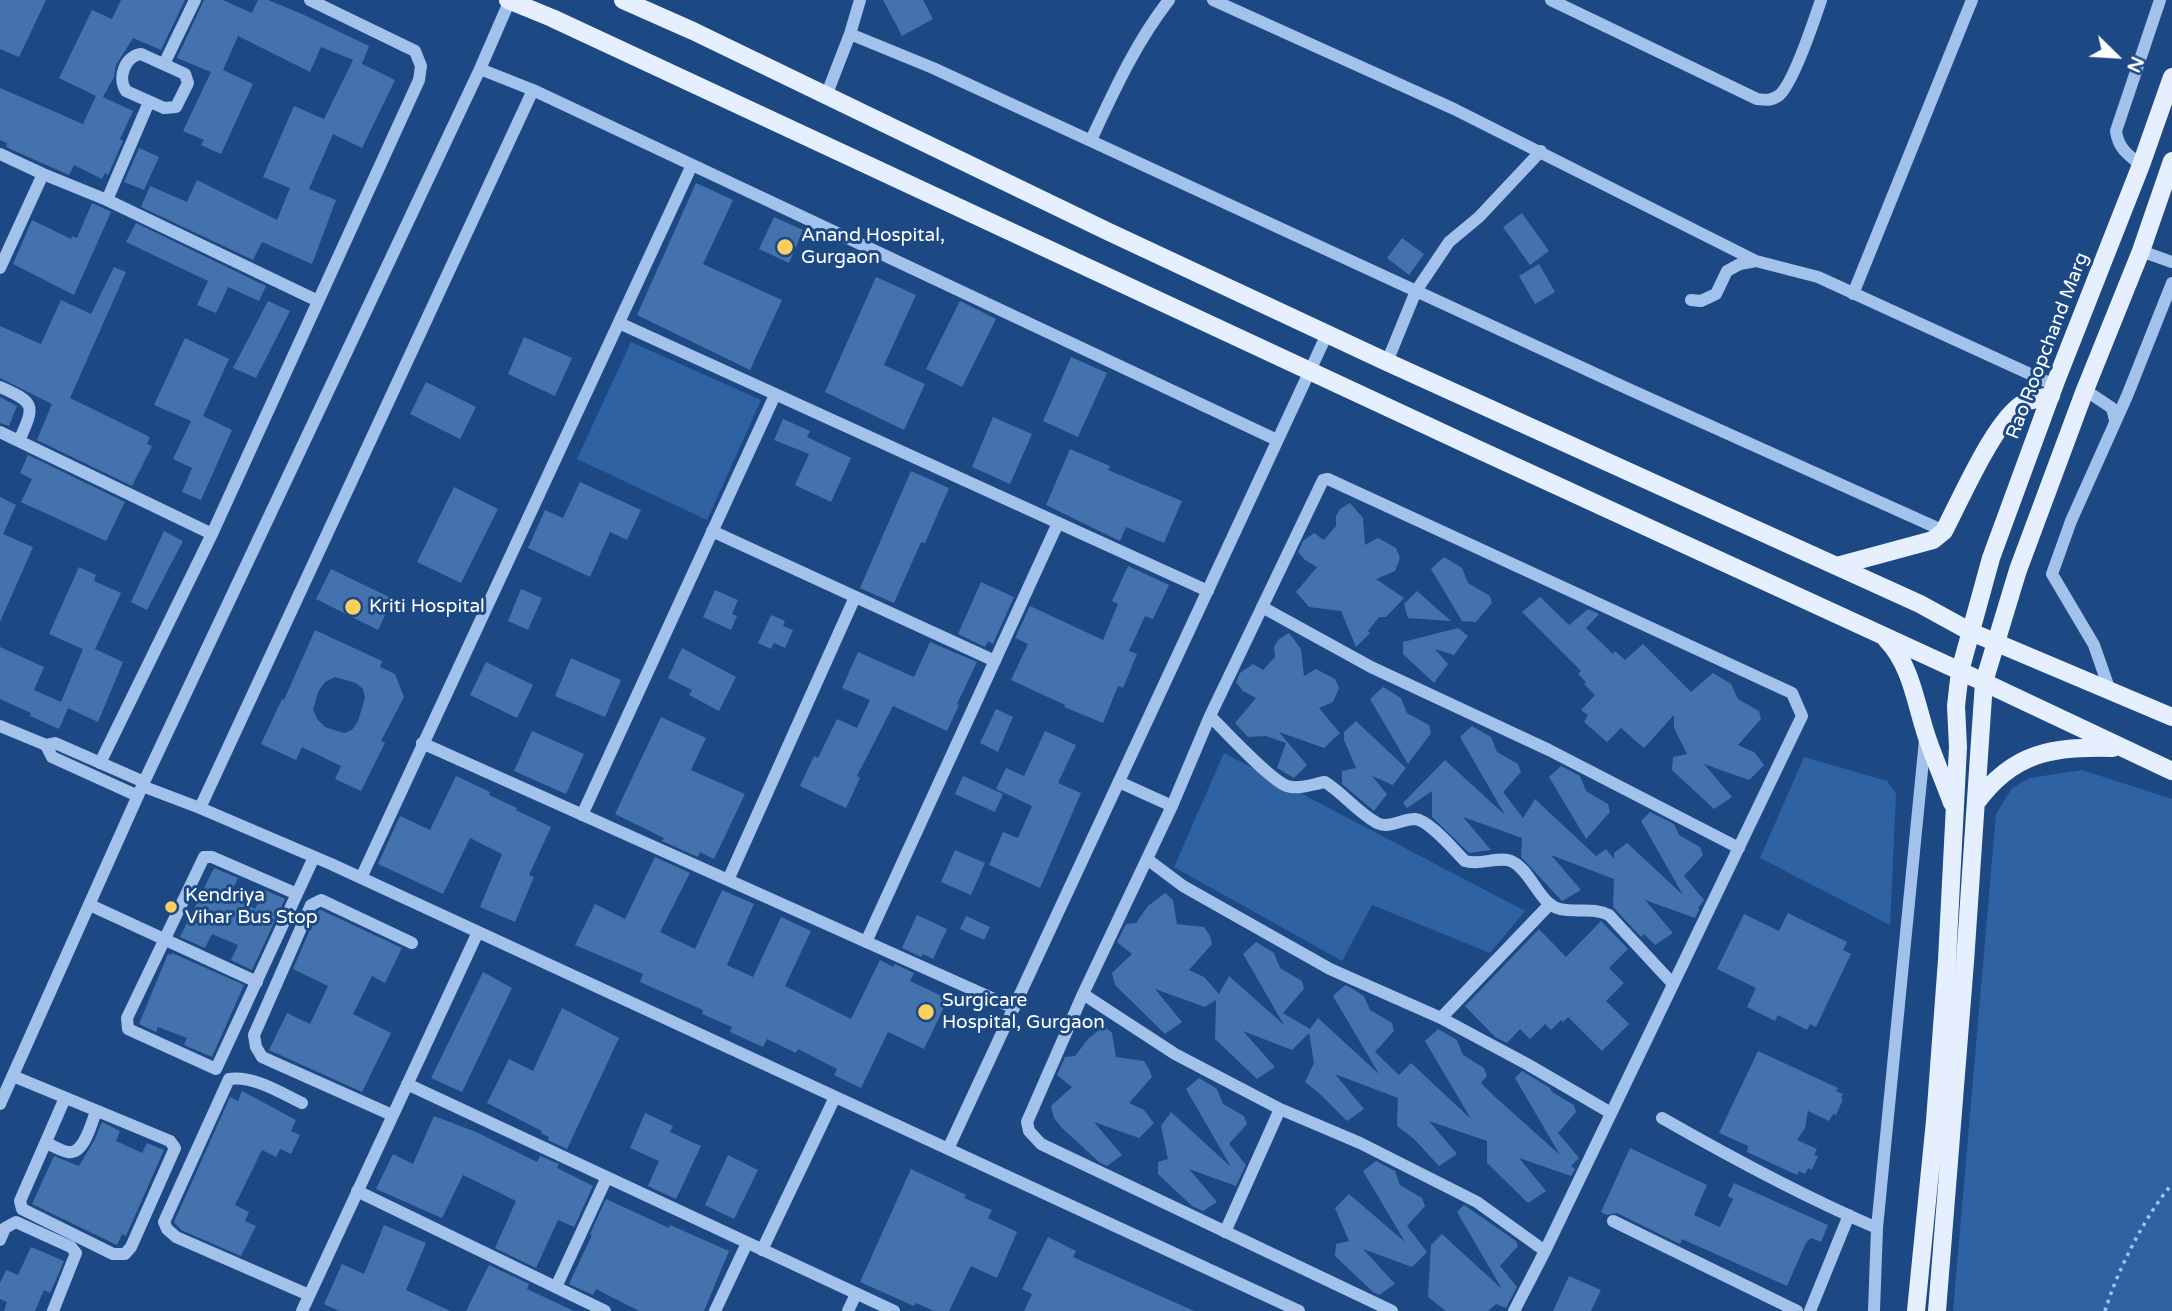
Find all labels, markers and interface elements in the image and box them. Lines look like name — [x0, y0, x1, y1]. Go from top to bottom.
north arrow — [2081, 21, 2151, 91]
text: N — [2122, 53, 2148, 76]
place label: Anand Hospital, Gurgaon — [801, 225, 945, 269]
marker: Anand Hospital, Gurgaon — [775, 237, 795, 257]
street label: Rao Roopchand Marg — [2002, 249, 2094, 443]
place label: Kriti Hospital — [369, 596, 485, 618]
marker: Kriti Hospital — [343, 597, 363, 617]
place label: Kendriya Vihar Bus Stop — [185, 885, 318, 929]
marker: Kendriya Vihar Bus Stop — [163, 899, 179, 915]
place label: Surgicare Hospital, Gurgaon — [942, 990, 1105, 1034]
marker: Surgicare Hospital, Gurgaon — [916, 1002, 936, 1022]

